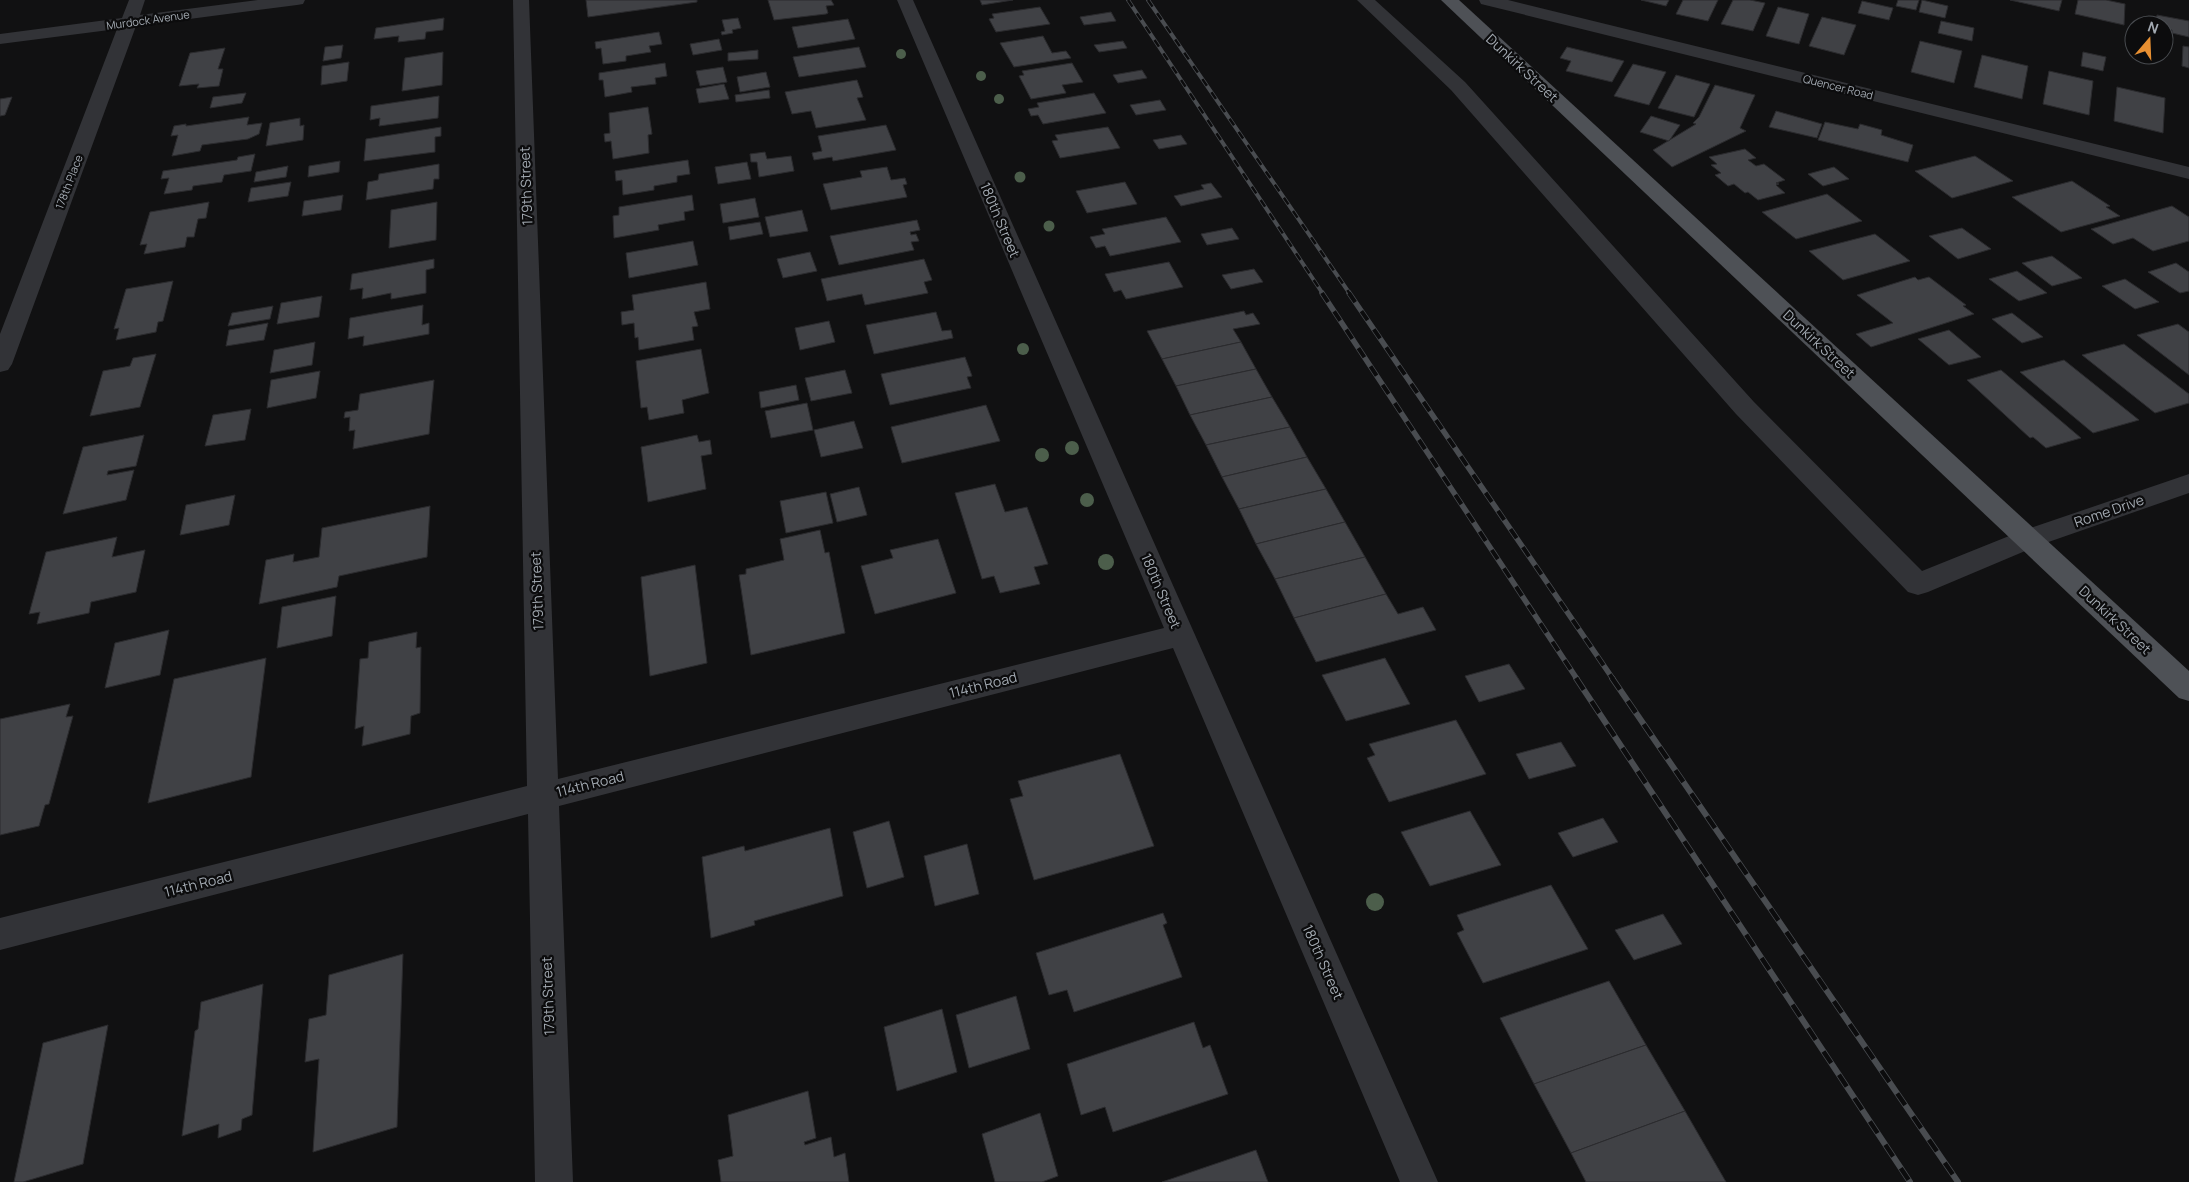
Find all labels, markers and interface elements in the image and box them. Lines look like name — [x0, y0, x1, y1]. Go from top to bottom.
street label: Murdock Avenue — [105, 6, 191, 33]
north arrow — [2124, 15, 2174, 65]
text: N — [2146, 17, 2161, 38]
street label: Dunkirk Street — [1482, 29, 1563, 106]
street label: Quencer Road — [1801, 71, 1875, 102]
street label: 179th Street — [515, 146, 536, 226]
street label: 178th Place — [51, 152, 86, 211]
street label: 180th Street — [976, 179, 1025, 261]
street label: Dunkirk Street — [1779, 305, 1860, 382]
street label: Rome Drive — [2071, 490, 2146, 531]
street label: 180th Street — [1137, 550, 1186, 632]
street label: 179th Street — [526, 551, 547, 631]
street label: Dunkirk Street — [2075, 581, 2156, 658]
street label: 114th Road — [947, 667, 1019, 702]
street label: 114th Road — [554, 766, 626, 801]
street label: 114th Road — [162, 866, 234, 901]
street label: 180th Street — [1299, 921, 1349, 1003]
street label: 179th Street — [537, 956, 558, 1036]

